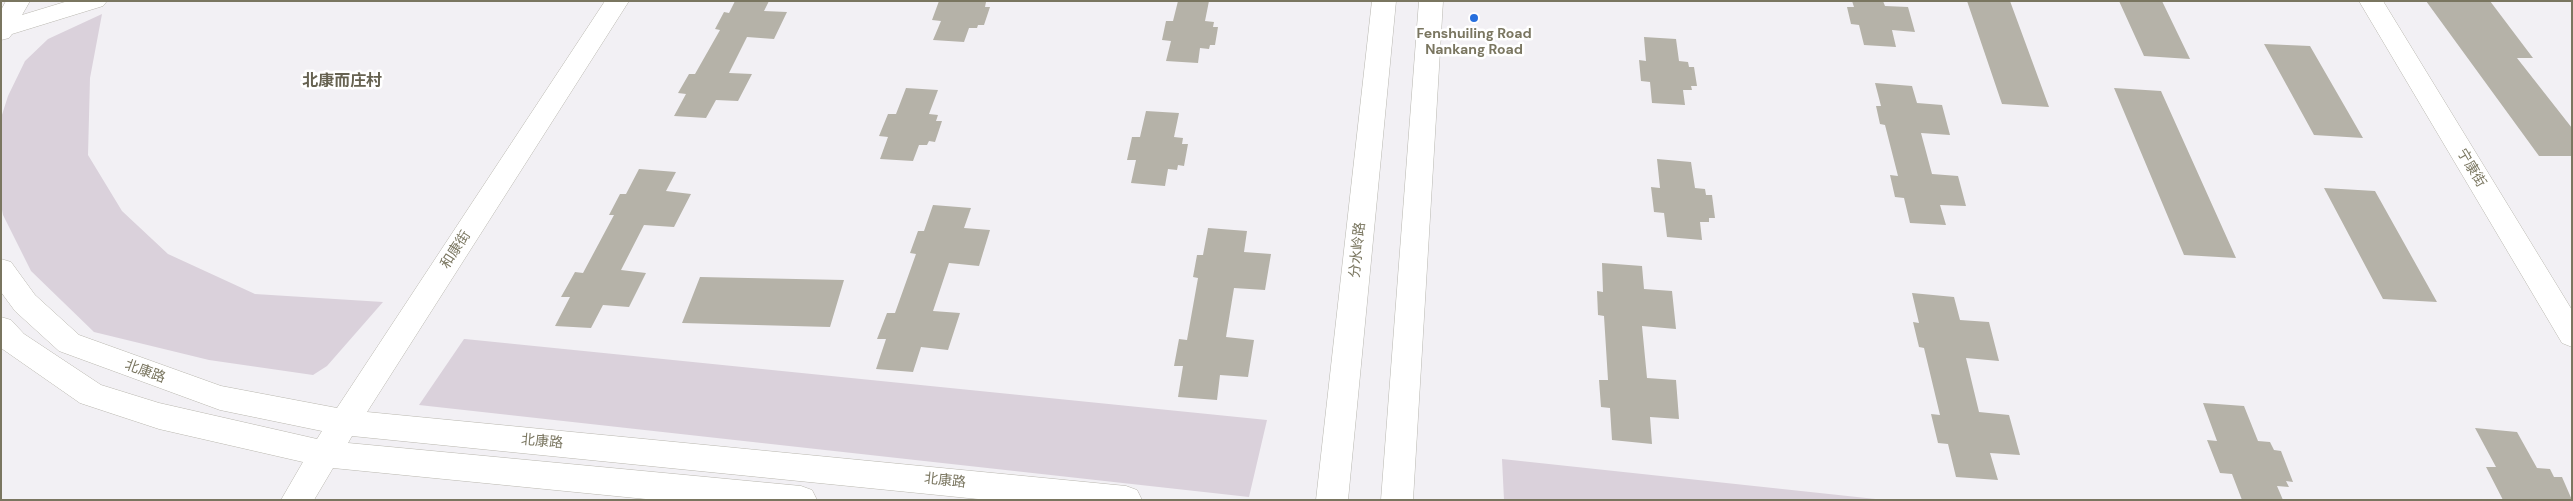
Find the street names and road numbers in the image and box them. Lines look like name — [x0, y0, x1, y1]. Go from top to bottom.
street label: 宁康街 — [2453, 146, 2489, 190]
street label: 分水岭路 — [1347, 221, 1369, 279]
street label: 和康街 — [438, 228, 474, 272]
street label: 北康路 — [122, 357, 168, 387]
street label: 北康路 — [520, 432, 564, 452]
street label: 北康路 — [923, 470, 967, 492]

